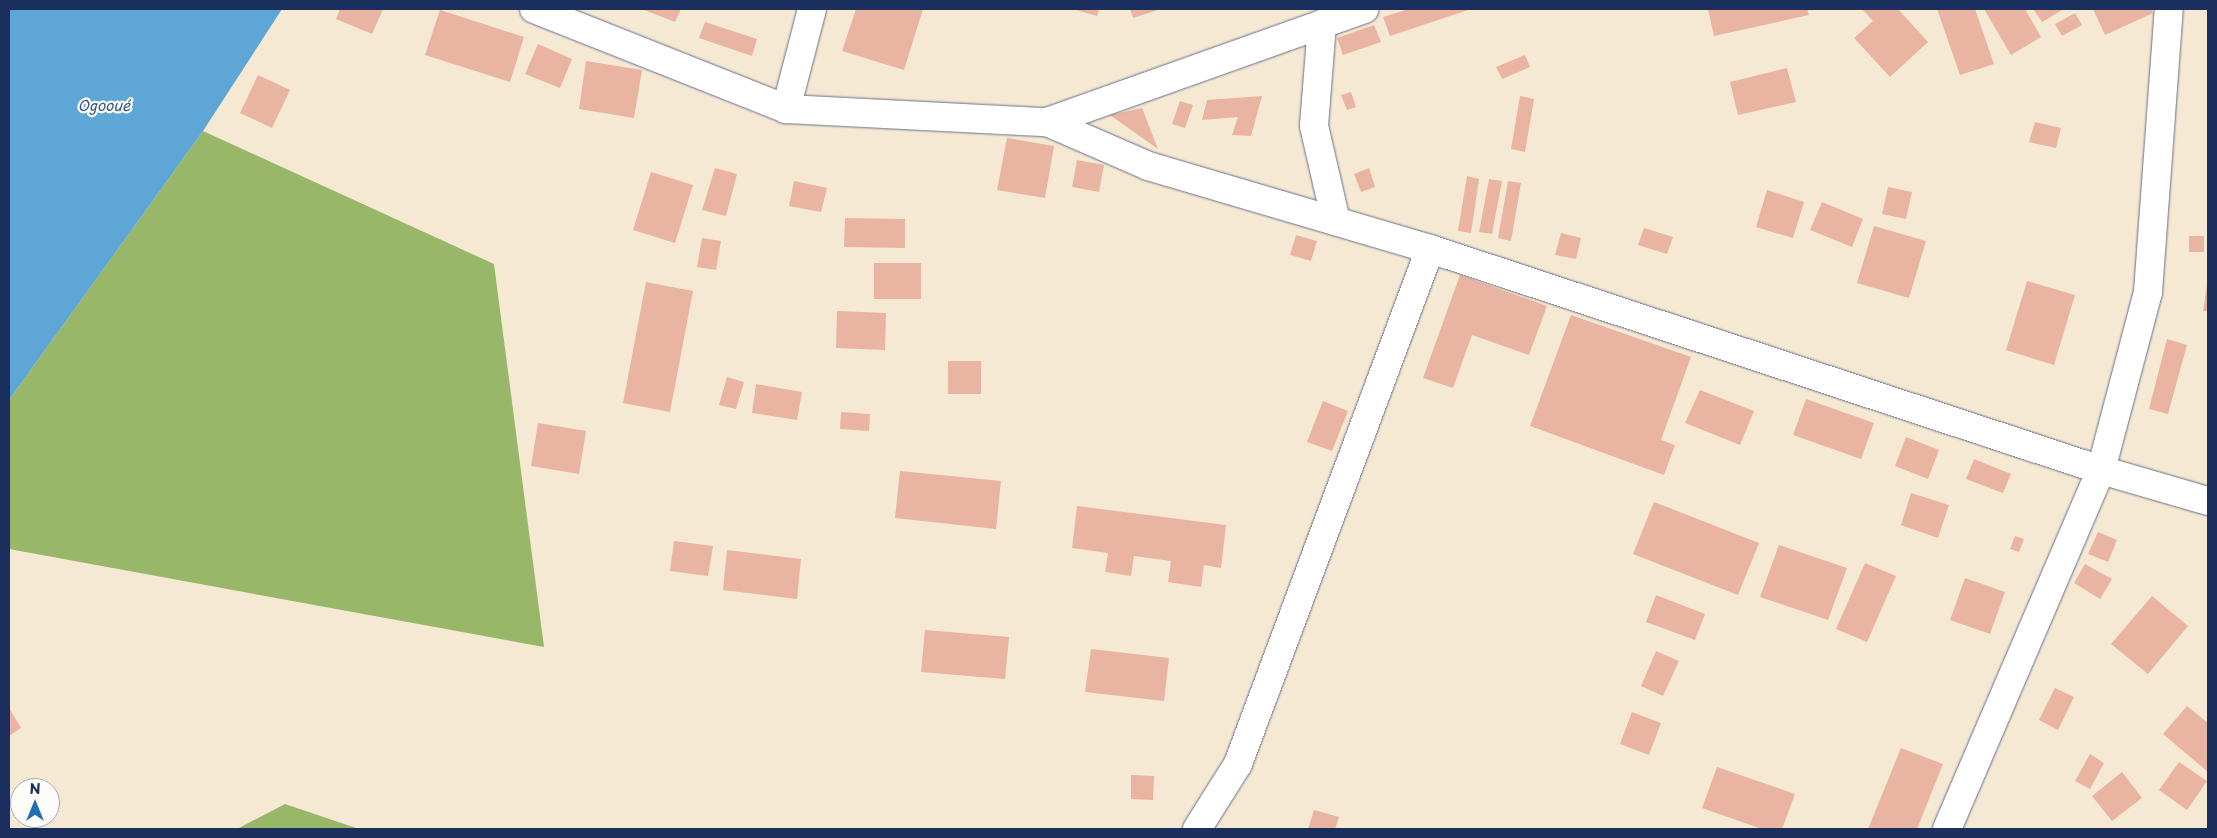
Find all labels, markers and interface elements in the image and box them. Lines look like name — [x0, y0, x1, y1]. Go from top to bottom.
water label: Ogooué — [77, 96, 131, 114]
north arrow — [10, 778, 60, 828]
text: N — [29, 778, 41, 799]

